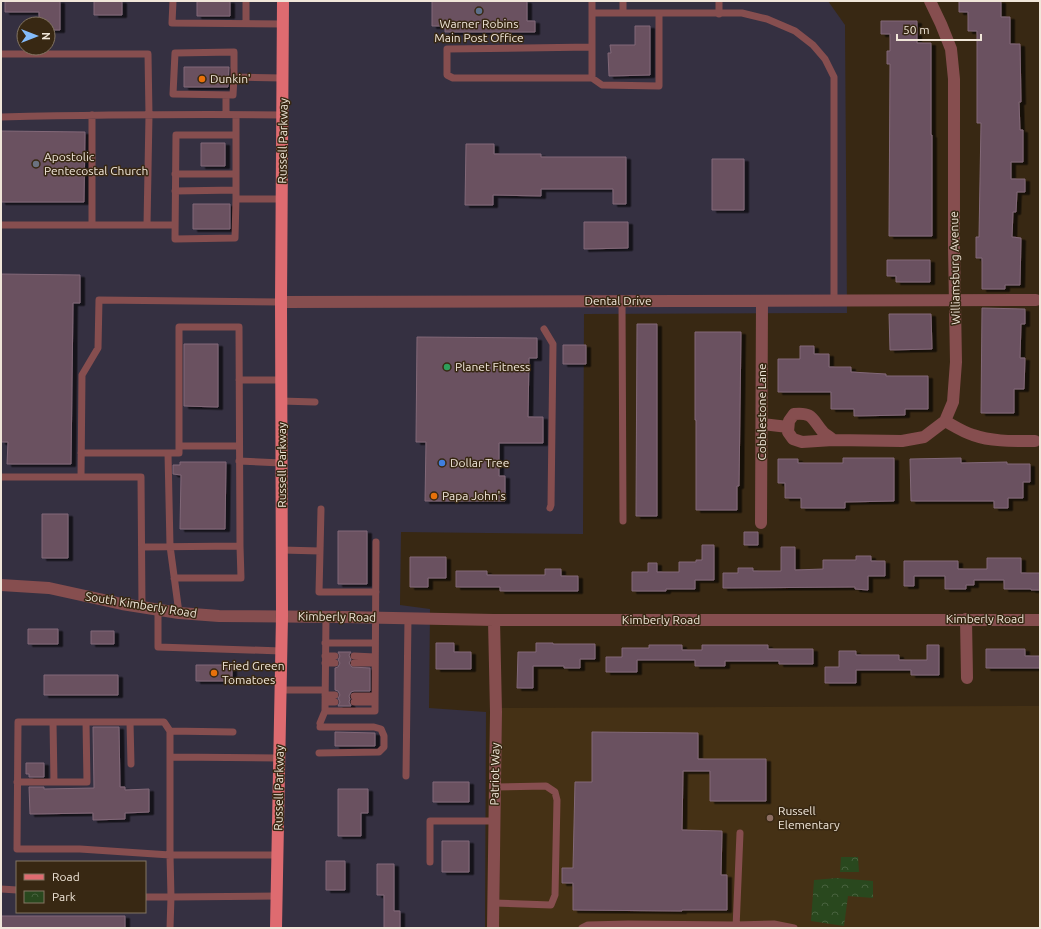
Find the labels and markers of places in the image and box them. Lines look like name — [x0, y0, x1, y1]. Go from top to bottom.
marker: Warner Robins Main Post Office — [474, 6, 484, 16]
place label: Warner Robins Main Post Office — [434, 17, 524, 44]
place label: Dunkin' — [210, 72, 251, 85]
marker: Dunkin' — [197, 74, 207, 84]
place label: Apostolic Pentecostal Church — [44, 150, 148, 177]
marker: Apostolic Pentecostal Church — [31, 159, 41, 169]
place label: Planet Fitness — [455, 360, 530, 373]
marker: Planet Fitness — [442, 362, 452, 372]
place label: Dollar Tree — [450, 456, 509, 469]
marker: Dollar Tree — [437, 458, 447, 468]
place label: Papa John's — [442, 489, 506, 502]
marker: Papa John's — [429, 491, 439, 501]
place label: Fried Green Tomatoes — [222, 659, 285, 686]
marker: Fried Green Tomatoes — [209, 668, 219, 678]
place label: Russell Elementary — [778, 804, 840, 831]
marker: Russell Elementary — [765, 813, 775, 823]

